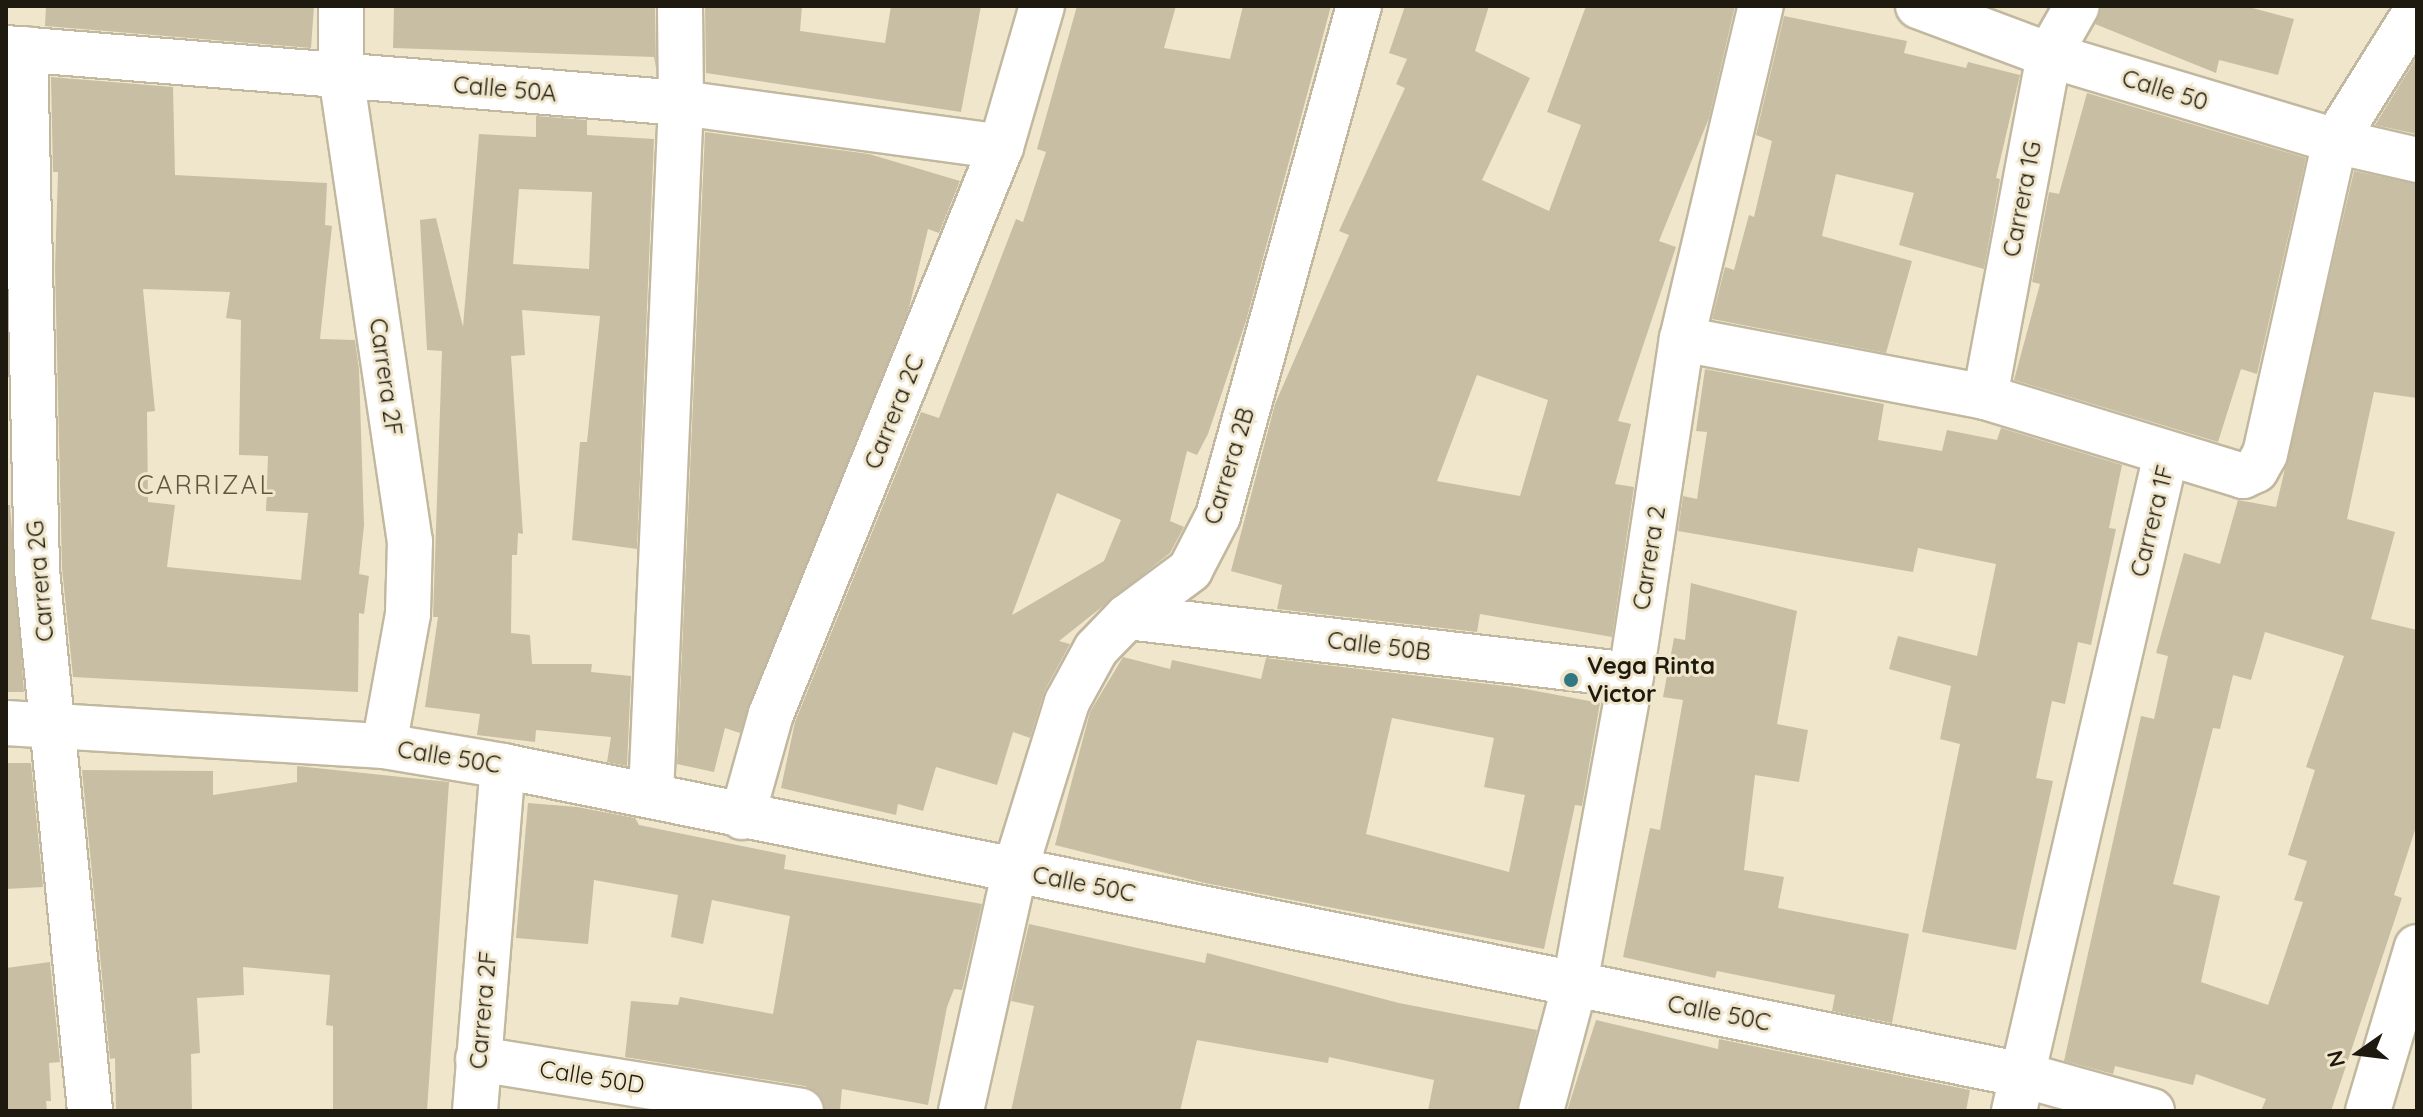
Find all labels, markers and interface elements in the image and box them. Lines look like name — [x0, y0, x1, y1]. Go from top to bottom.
street label: Calle 50 — [2118, 63, 2212, 117]
street label: Calle 50A — [452, 70, 558, 108]
street label: Carrera 1G — [1997, 139, 2047, 259]
street label: Carrera 2F — [363, 316, 409, 438]
street label: Carrera 2C — [858, 351, 930, 473]
street label: Carrera 2B — [1198, 404, 1260, 528]
street label: Carrera 1F — [2124, 462, 2180, 580]
district label: CARRIZAL — [137, 469, 275, 501]
street label: Carrera 2 — [1627, 504, 1671, 612]
street label: Carrera 2G — [20, 519, 60, 643]
street label: Calle 50B — [1326, 625, 1432, 667]
place label: Vega Rinta Victor — [1587, 652, 1715, 708]
marker: Vega Rinta Victor — [1562, 671, 1580, 689]
street label: Calle 50C — [395, 735, 503, 779]
street label: Calle 50C — [1030, 860, 1138, 908]
street label: Carrera 2F — [463, 950, 503, 1070]
street label: Calle 50C — [1665, 989, 1773, 1037]
north arrow — [2319, 1013, 2399, 1093]
text: N — [2320, 1048, 2351, 1070]
street label: Calle 50D — [538, 1055, 646, 1099]

